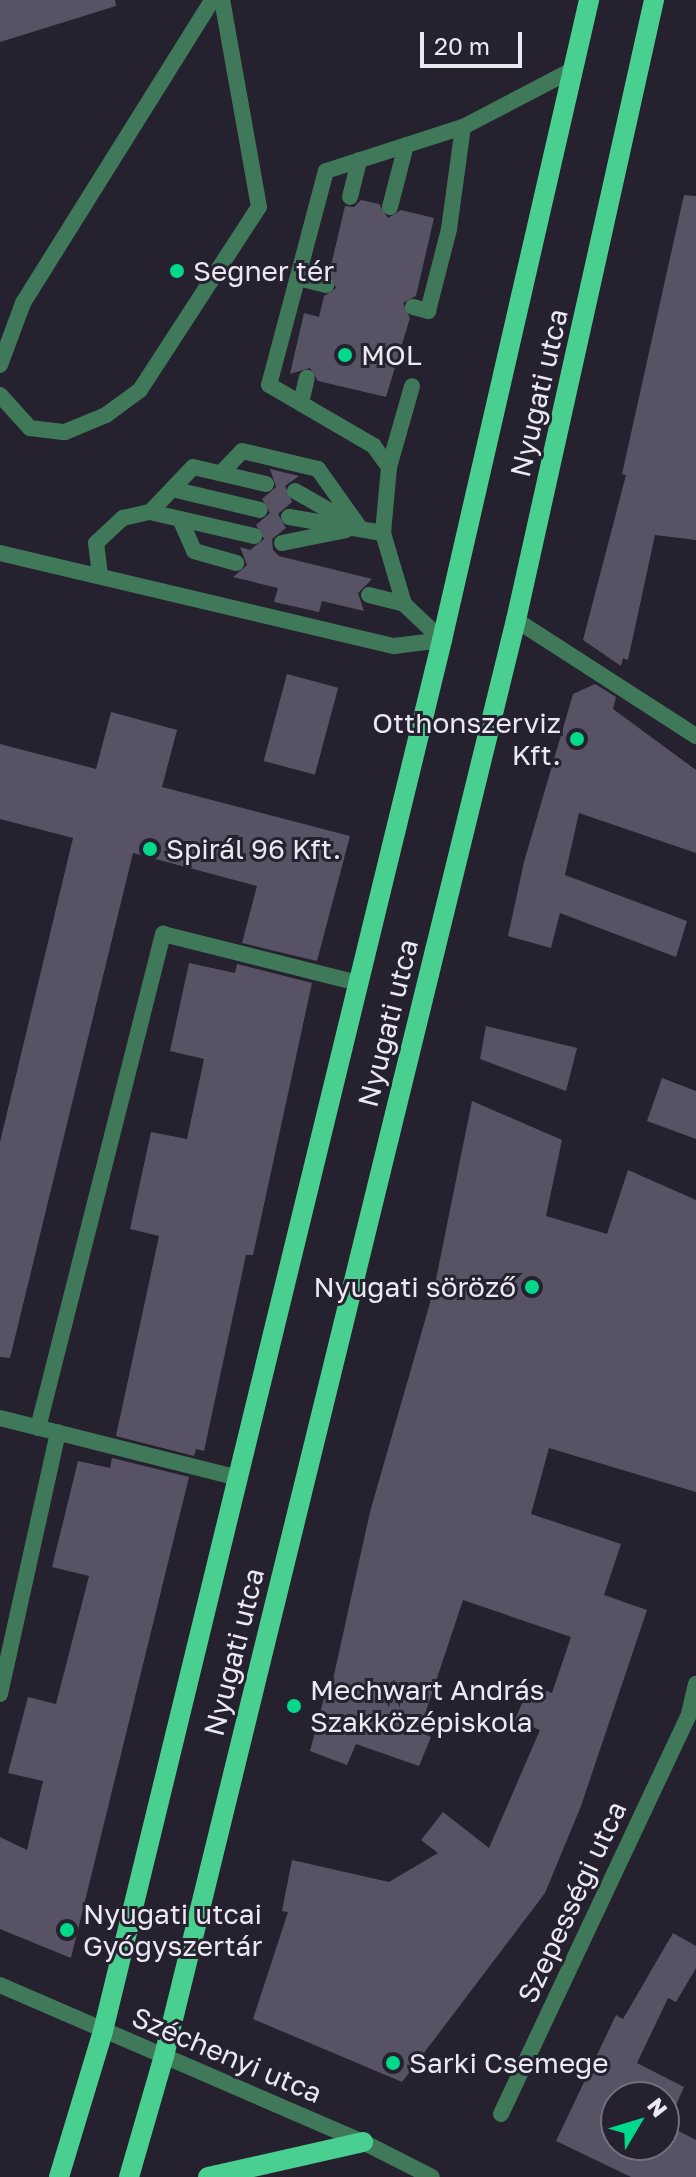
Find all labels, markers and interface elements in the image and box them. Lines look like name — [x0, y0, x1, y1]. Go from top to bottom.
scale bar — [424, 16, 526, 66]
text: 20 m — [434, 31, 490, 60]
place label: Segner tér — [193, 254, 334, 288]
marker: Segner tér — [168, 262, 186, 280]
street label: Nyugati utca — [503, 306, 575, 480]
place label: MOL — [361, 338, 422, 372]
marker: MOL — [336, 346, 354, 364]
place label: Otthonszerviz Kft. — [372, 706, 561, 772]
marker: Otthonszerviz Kft. — [568, 730, 586, 748]
place label: Spirál 96 Kft. — [166, 832, 341, 866]
marker: Spirál 96 Kft. — [141, 840, 159, 858]
street label: Nyugati utca — [351, 936, 425, 1110]
place label: Nyugati söröző — [313, 1270, 516, 1304]
marker: Nyugati söröző — [523, 1278, 541, 1296]
street label: Nyugati utca — [197, 1565, 271, 1739]
place label: Mechwart András Szakközépiskola — [310, 1673, 545, 1739]
marker: Mechwart András Szakközépiskola — [285, 1697, 303, 1715]
street label: Szepességi utca — [511, 1796, 633, 2008]
place label: Nyugati utcai Gyógyszertár — [83, 1897, 262, 1963]
marker: Nyugati utcai Gyógyszertár — [58, 1921, 76, 1939]
street label: Széchenyi utca — [127, 2000, 327, 2110]
place label: Sarki Csemege — [409, 2046, 609, 2080]
marker: Sarki Csemege — [384, 2054, 402, 2072]
north arrow — [600, 2081, 680, 2161]
text: N — [642, 2092, 674, 2122]

